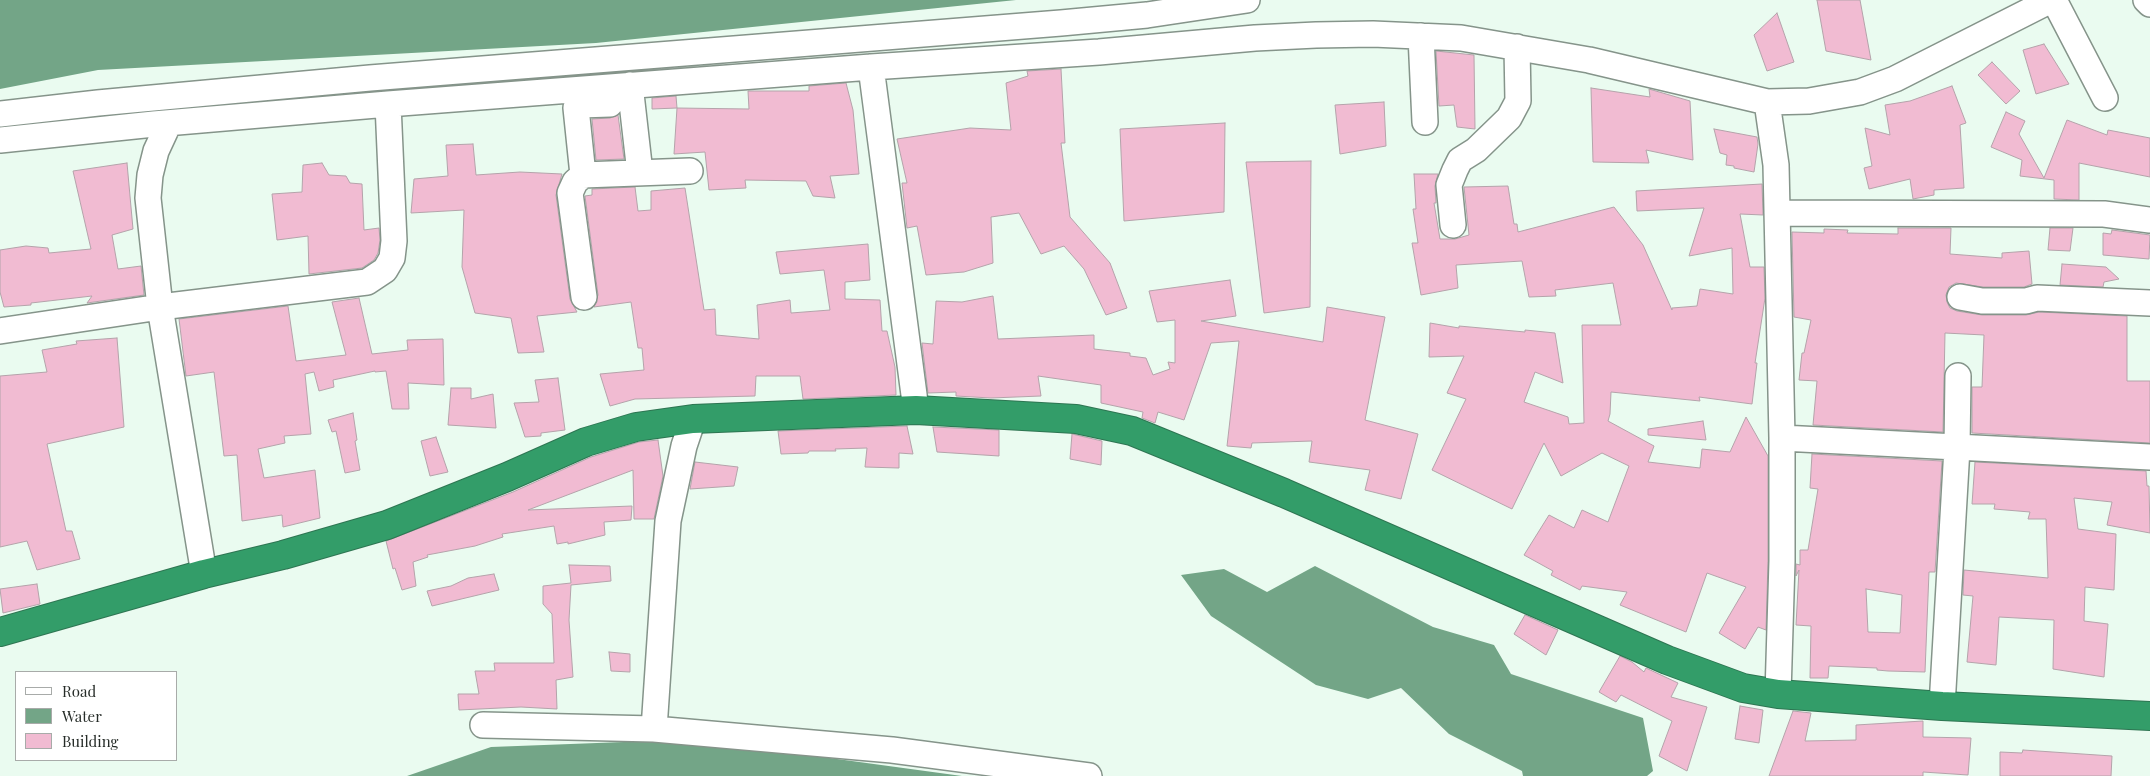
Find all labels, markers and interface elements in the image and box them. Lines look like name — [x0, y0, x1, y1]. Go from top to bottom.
legend — [15, 671, 178, 761]
text: Road — [62, 681, 96, 701]
text: Water — [62, 706, 102, 726]
text: Building — [62, 731, 118, 751]

